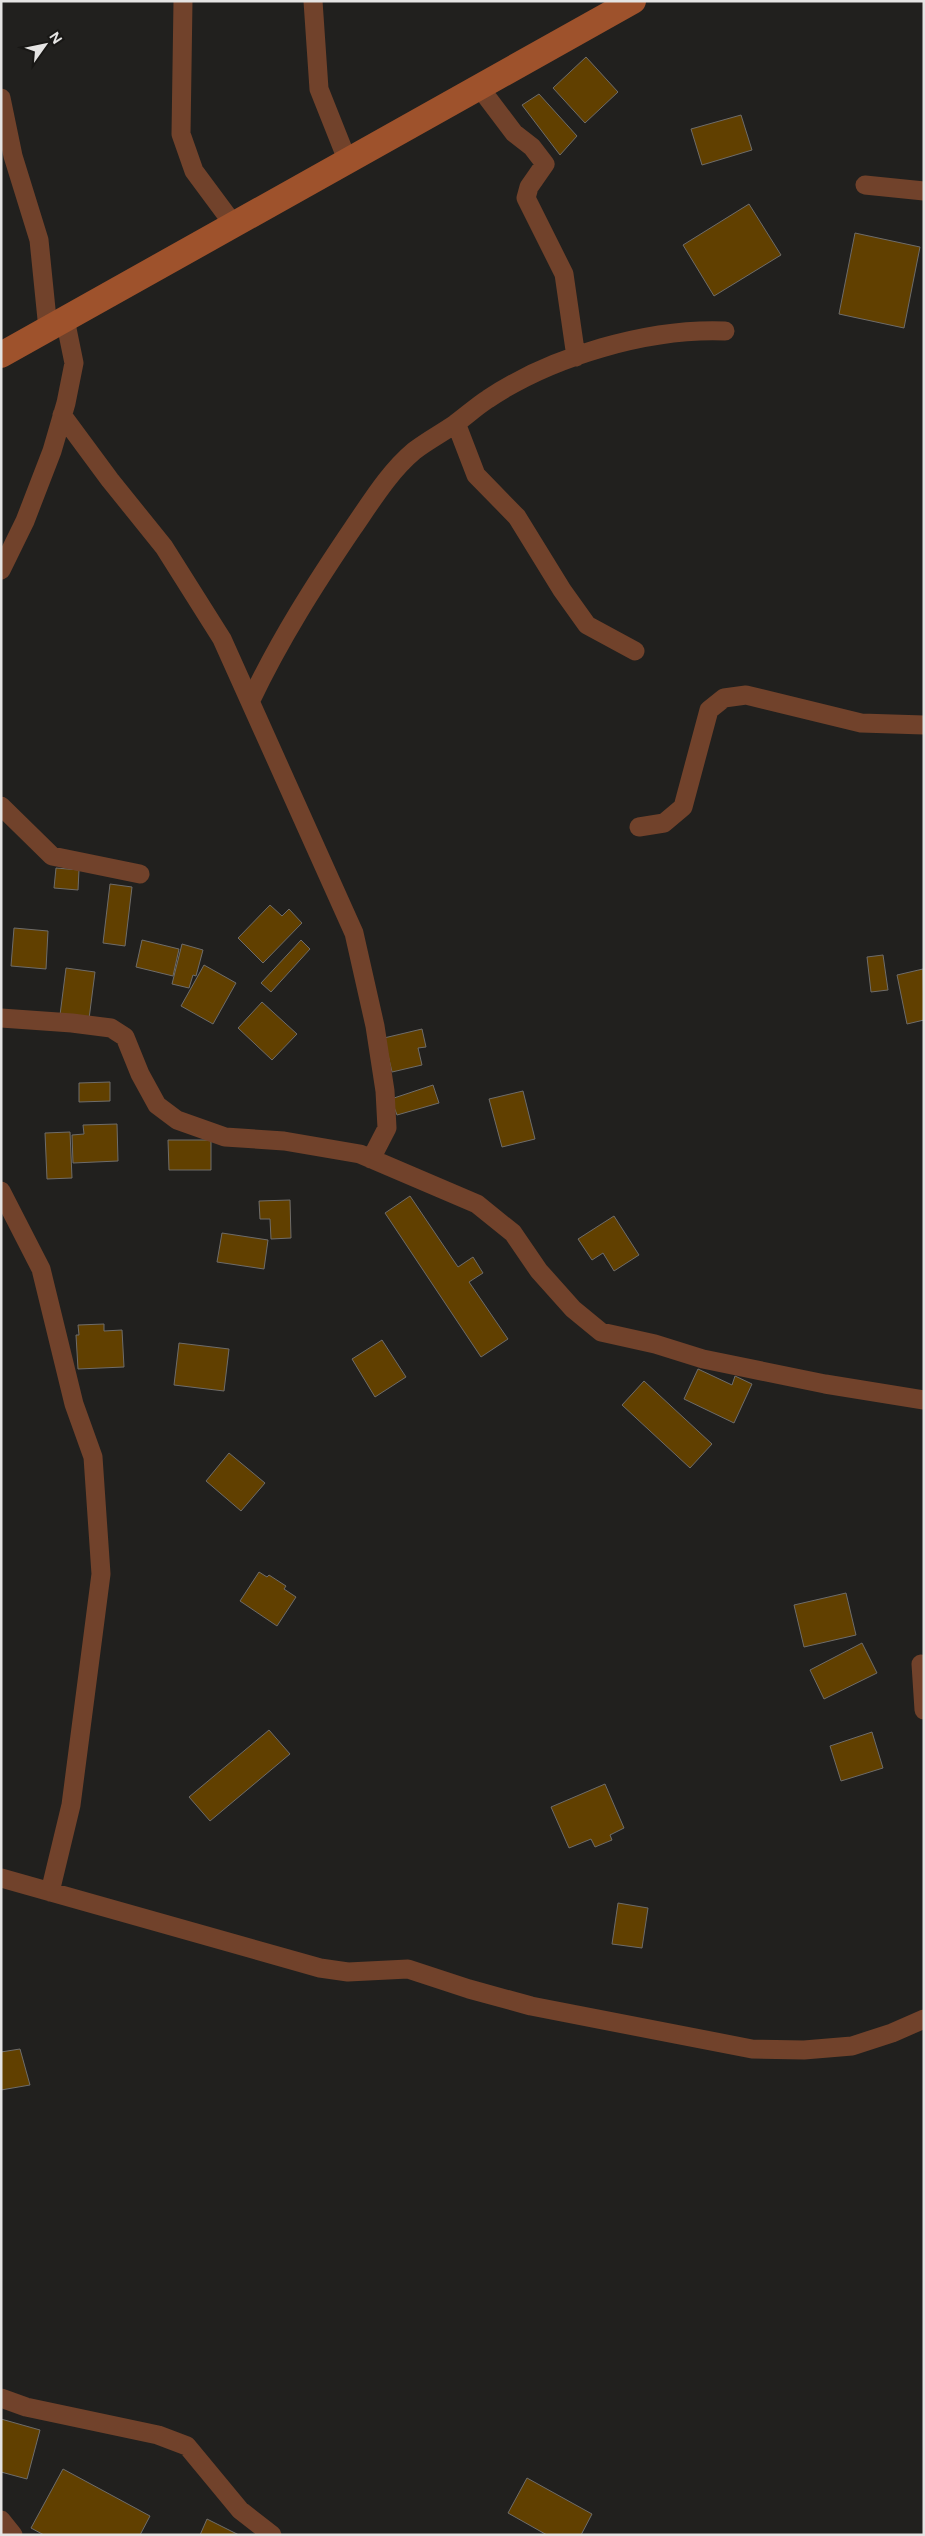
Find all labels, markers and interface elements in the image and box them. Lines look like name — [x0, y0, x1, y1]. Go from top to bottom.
north arrow — [20, 20, 70, 70]
text: N — [45, 29, 66, 47]

